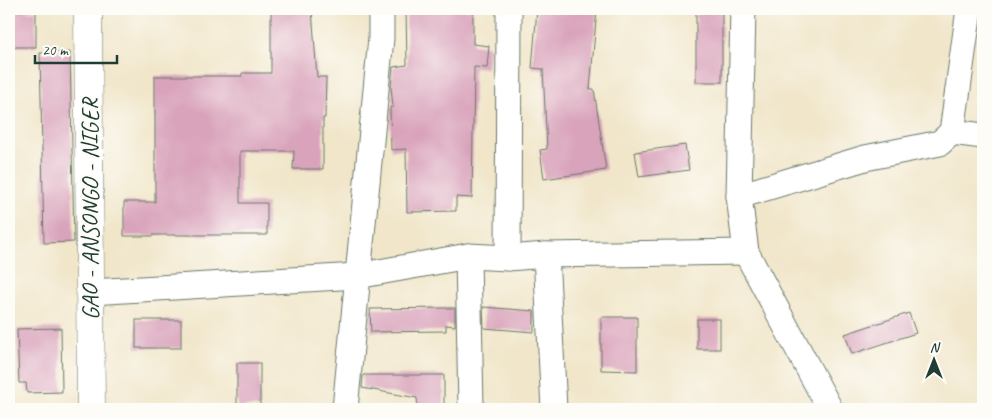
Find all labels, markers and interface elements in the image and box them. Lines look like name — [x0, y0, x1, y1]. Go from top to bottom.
scale bar — [35, 32, 118, 64]
text: 20 m — [42, 41, 69, 60]
street label: GAO - ANSONGO - NIGER — [75, 96, 105, 320]
north arrow — [910, 336, 960, 386]
text: N — [930, 339, 941, 356]

